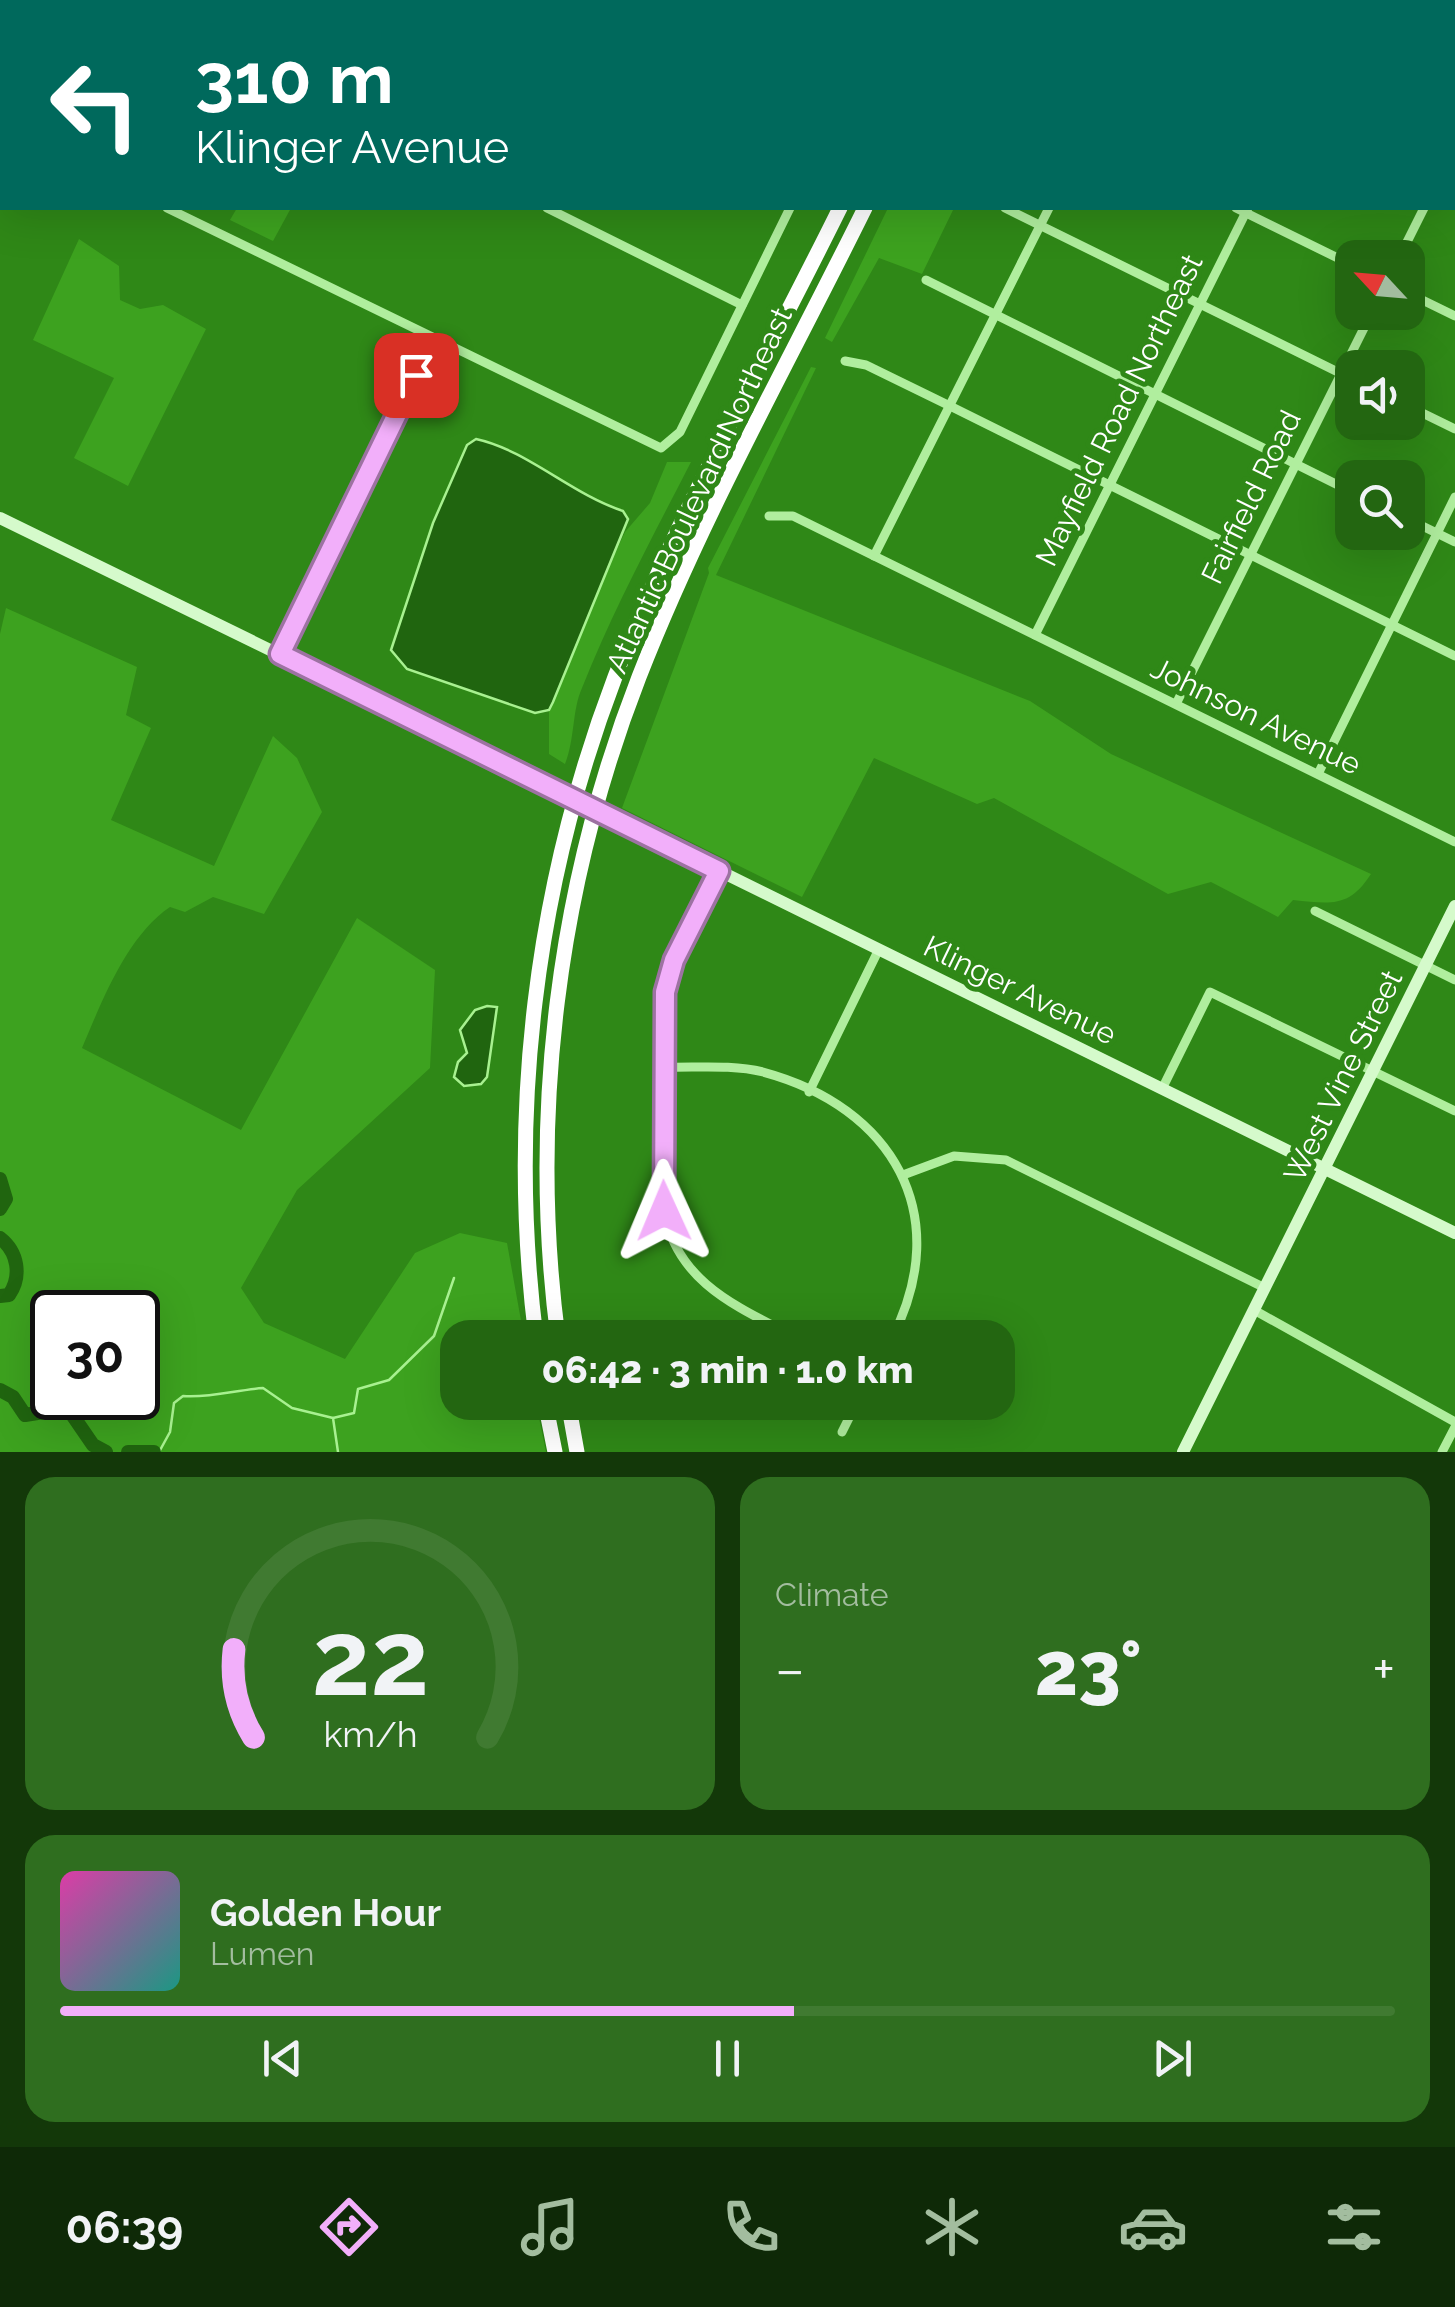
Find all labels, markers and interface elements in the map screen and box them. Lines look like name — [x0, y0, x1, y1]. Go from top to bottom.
text: 310 m — [195, 37, 394, 119]
icon: left — [30, 40, 160, 170]
text: Klinger Avenue — [195, 121, 509, 174]
north arrow — [1335, 240, 1425, 330]
map controls — [1335, 240, 1425, 550]
street label: Mayfield Road Northeast — [1028, 248, 1210, 572]
street label: Atlantic Boulevard Northeast — [599, 302, 799, 678]
pin — [374, 333, 459, 418]
icon: arrive — [389, 348, 444, 403]
button: sound — [1335, 350, 1425, 440]
street label: Fairfield Road — [1194, 405, 1308, 589]
button: search — [1335, 460, 1425, 550]
street label: Johnson Avenue — [1145, 650, 1367, 782]
street label: Klinger Avenue — [918, 928, 1122, 1052]
street label: West Vine Street — [1277, 965, 1409, 1187]
position arrow — [612, 1159, 716, 1263]
speed limit sign: 30 — [30, 1290, 160, 1420]
text: 06:42 · 3 min · 1.0 km — [541, 1347, 914, 1392]
text: Climate — [775, 1576, 889, 1613]
text: 22 — [311, 1597, 429, 1719]
text: 23° — [1035, 1624, 1142, 1713]
text: − — [775, 1637, 805, 1702]
text: + — [1372, 1637, 1395, 1702]
text: km/h — [323, 1713, 417, 1755]
text: Golden Hour — [210, 1890, 441, 1935]
text: Lumen — [210, 1935, 314, 1972]
icon: previous — [255, 2031, 310, 2086]
icon: pause — [700, 2031, 755, 2086]
icon: next — [1145, 2031, 1200, 2086]
icon: directions — [314, 2192, 384, 2262]
icon: music — [515, 2192, 585, 2262]
icon: phone — [716, 2192, 786, 2262]
icon: climate — [917, 2192, 987, 2262]
icon: car — [1118, 2192, 1188, 2262]
icon: filters — [1319, 2192, 1389, 2262]
text: 06:39 — [66, 2201, 183, 2254]

